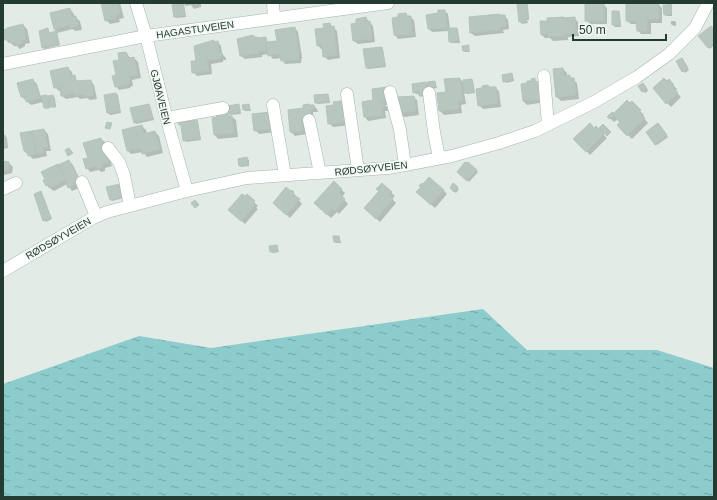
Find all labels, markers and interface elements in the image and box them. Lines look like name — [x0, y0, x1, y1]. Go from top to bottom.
scale bar — [573, 16, 666, 42]
street label: HAGASTUVEIEN — [156, 19, 235, 40]
text: 50 m — [579, 23, 606, 37]
street label: GJØAVEIEN — [148, 68, 173, 126]
street label: RØDSØYVEIEN — [334, 159, 408, 178]
street label: RØDSØYVEIEN — [24, 215, 93, 262]

